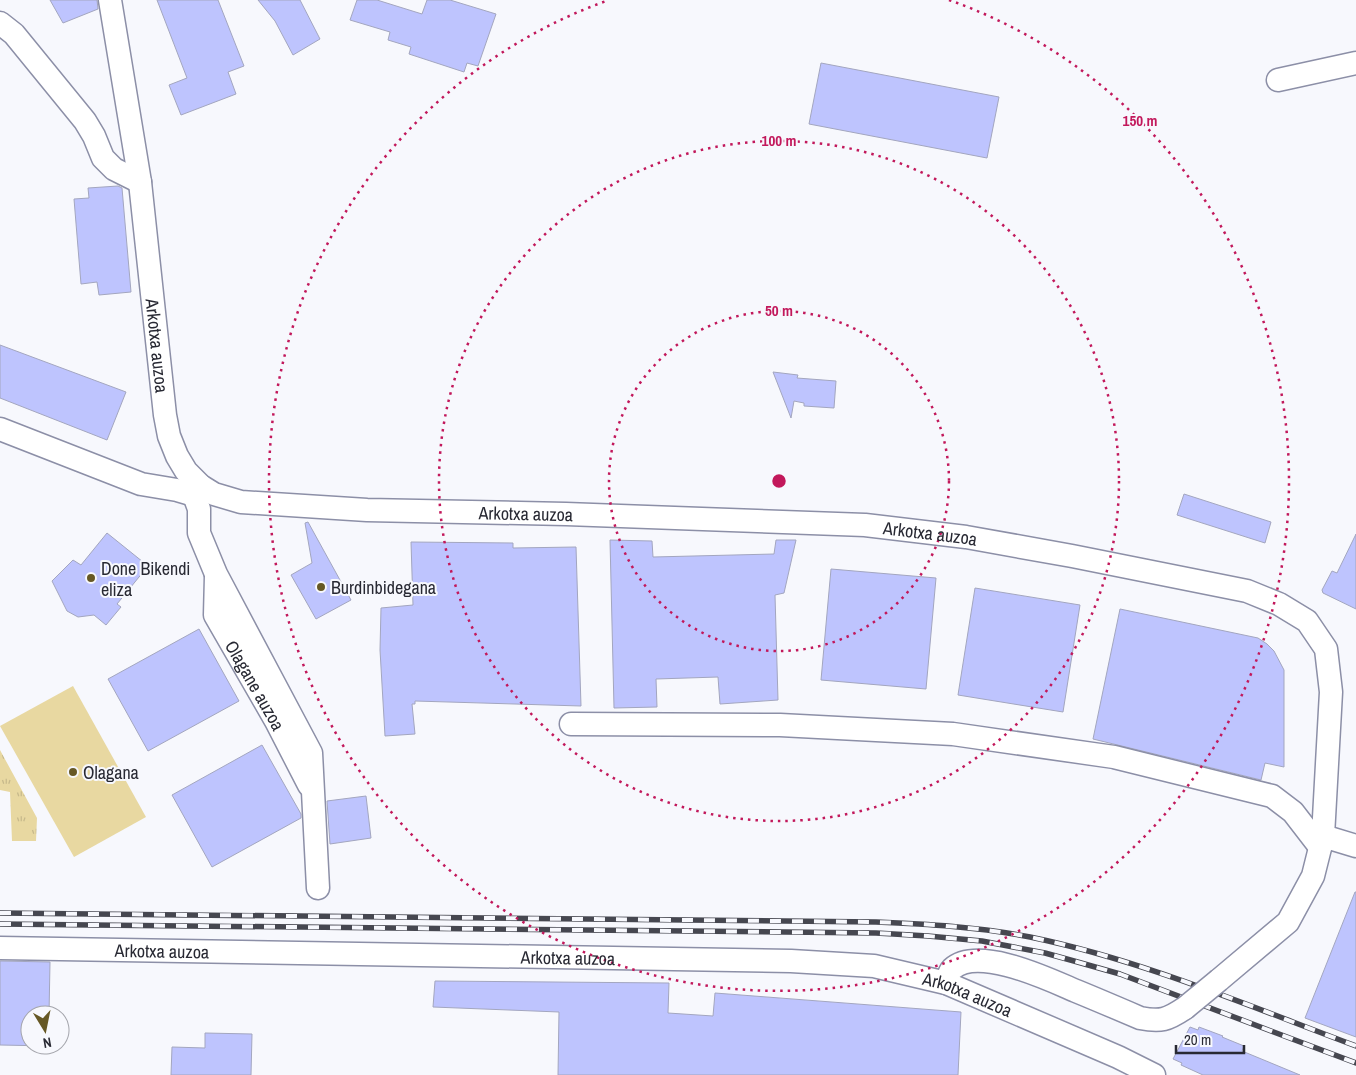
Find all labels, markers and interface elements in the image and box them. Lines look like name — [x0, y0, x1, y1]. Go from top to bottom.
text: 150 m — [1123, 110, 1157, 131]
text: 100 m — [762, 130, 796, 151]
street label: Arkotxa auzoa — [140, 296, 175, 394]
text: 50 m — [765, 300, 793, 321]
centre of rings — [770, 472, 788, 490]
street label: Arkotxa auzoa — [477, 500, 574, 527]
street label: Arkotxa auzoa — [881, 515, 979, 551]
place label: Done Bikendi eliza — [101, 556, 190, 602]
marker: Done Bikendi eliza — [85, 572, 97, 584]
place label: Burdinbidegana — [331, 575, 436, 600]
marker: Burdinbidegana — [315, 581, 327, 593]
street label: Olagane auzoa — [220, 636, 291, 735]
place label: Olagana — [83, 760, 139, 785]
marker: Olagana — [67, 766, 79, 778]
street label: Arkotxa auzoa — [114, 937, 209, 964]
street label: Arkotxa auzoa — [519, 944, 615, 971]
street label: Arkotxa auzoa — [919, 965, 1016, 1023]
north arrow — [20, 1005, 70, 1055]
scale bar — [1176, 1022, 1244, 1054]
text: 20 m — [1184, 1029, 1211, 1050]
text: N — [42, 1033, 53, 1052]

